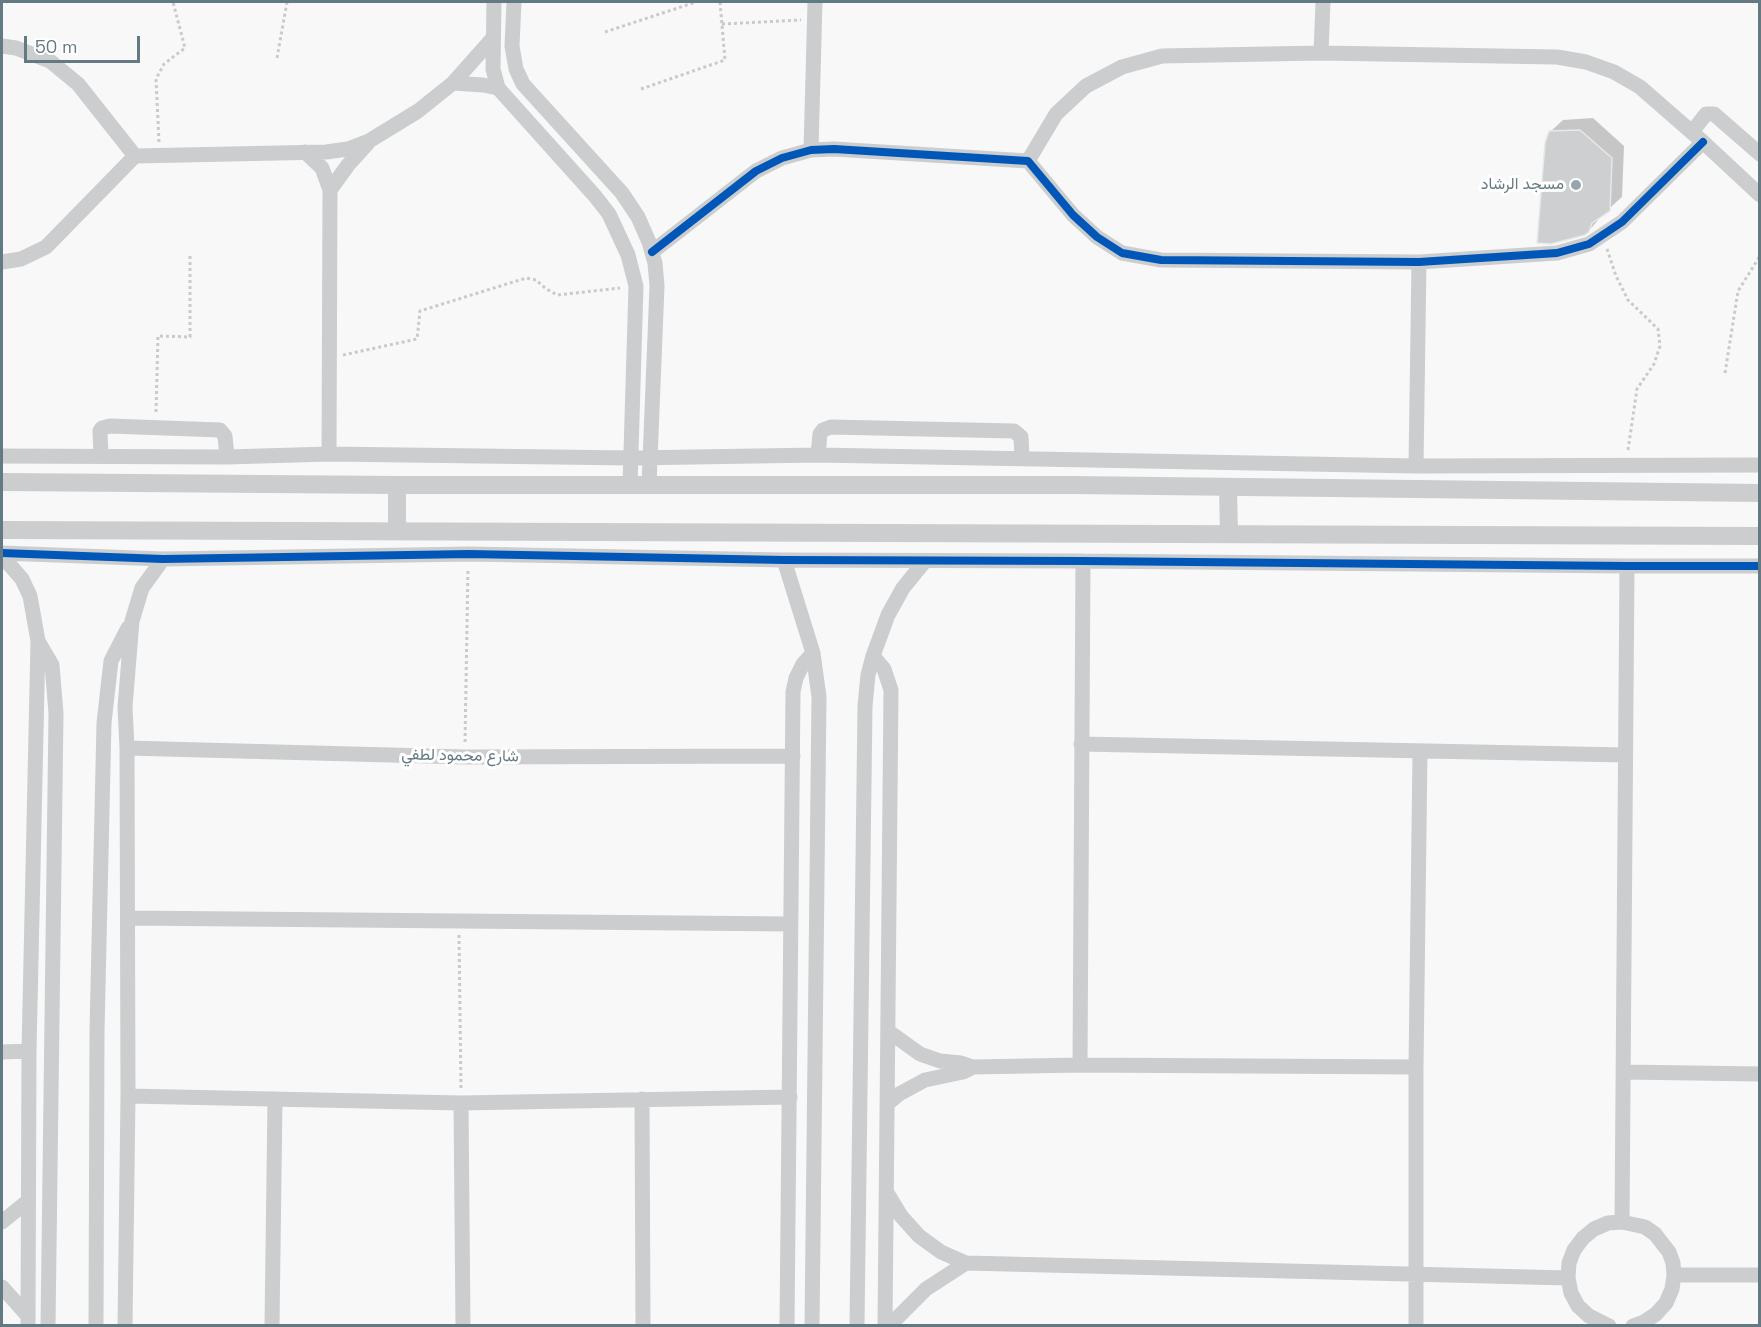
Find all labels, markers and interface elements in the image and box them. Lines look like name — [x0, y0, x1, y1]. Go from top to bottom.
scale bar — [27, 24, 142, 62]
text: 50 m — [35, 35, 77, 58]
place label: مسجد الرشاد — [1481, 175, 1564, 195]
marker: مسجد الرشاد — [1569, 178, 1583, 192]
street label: شارع محمود لطفي — [401, 745, 519, 767]

